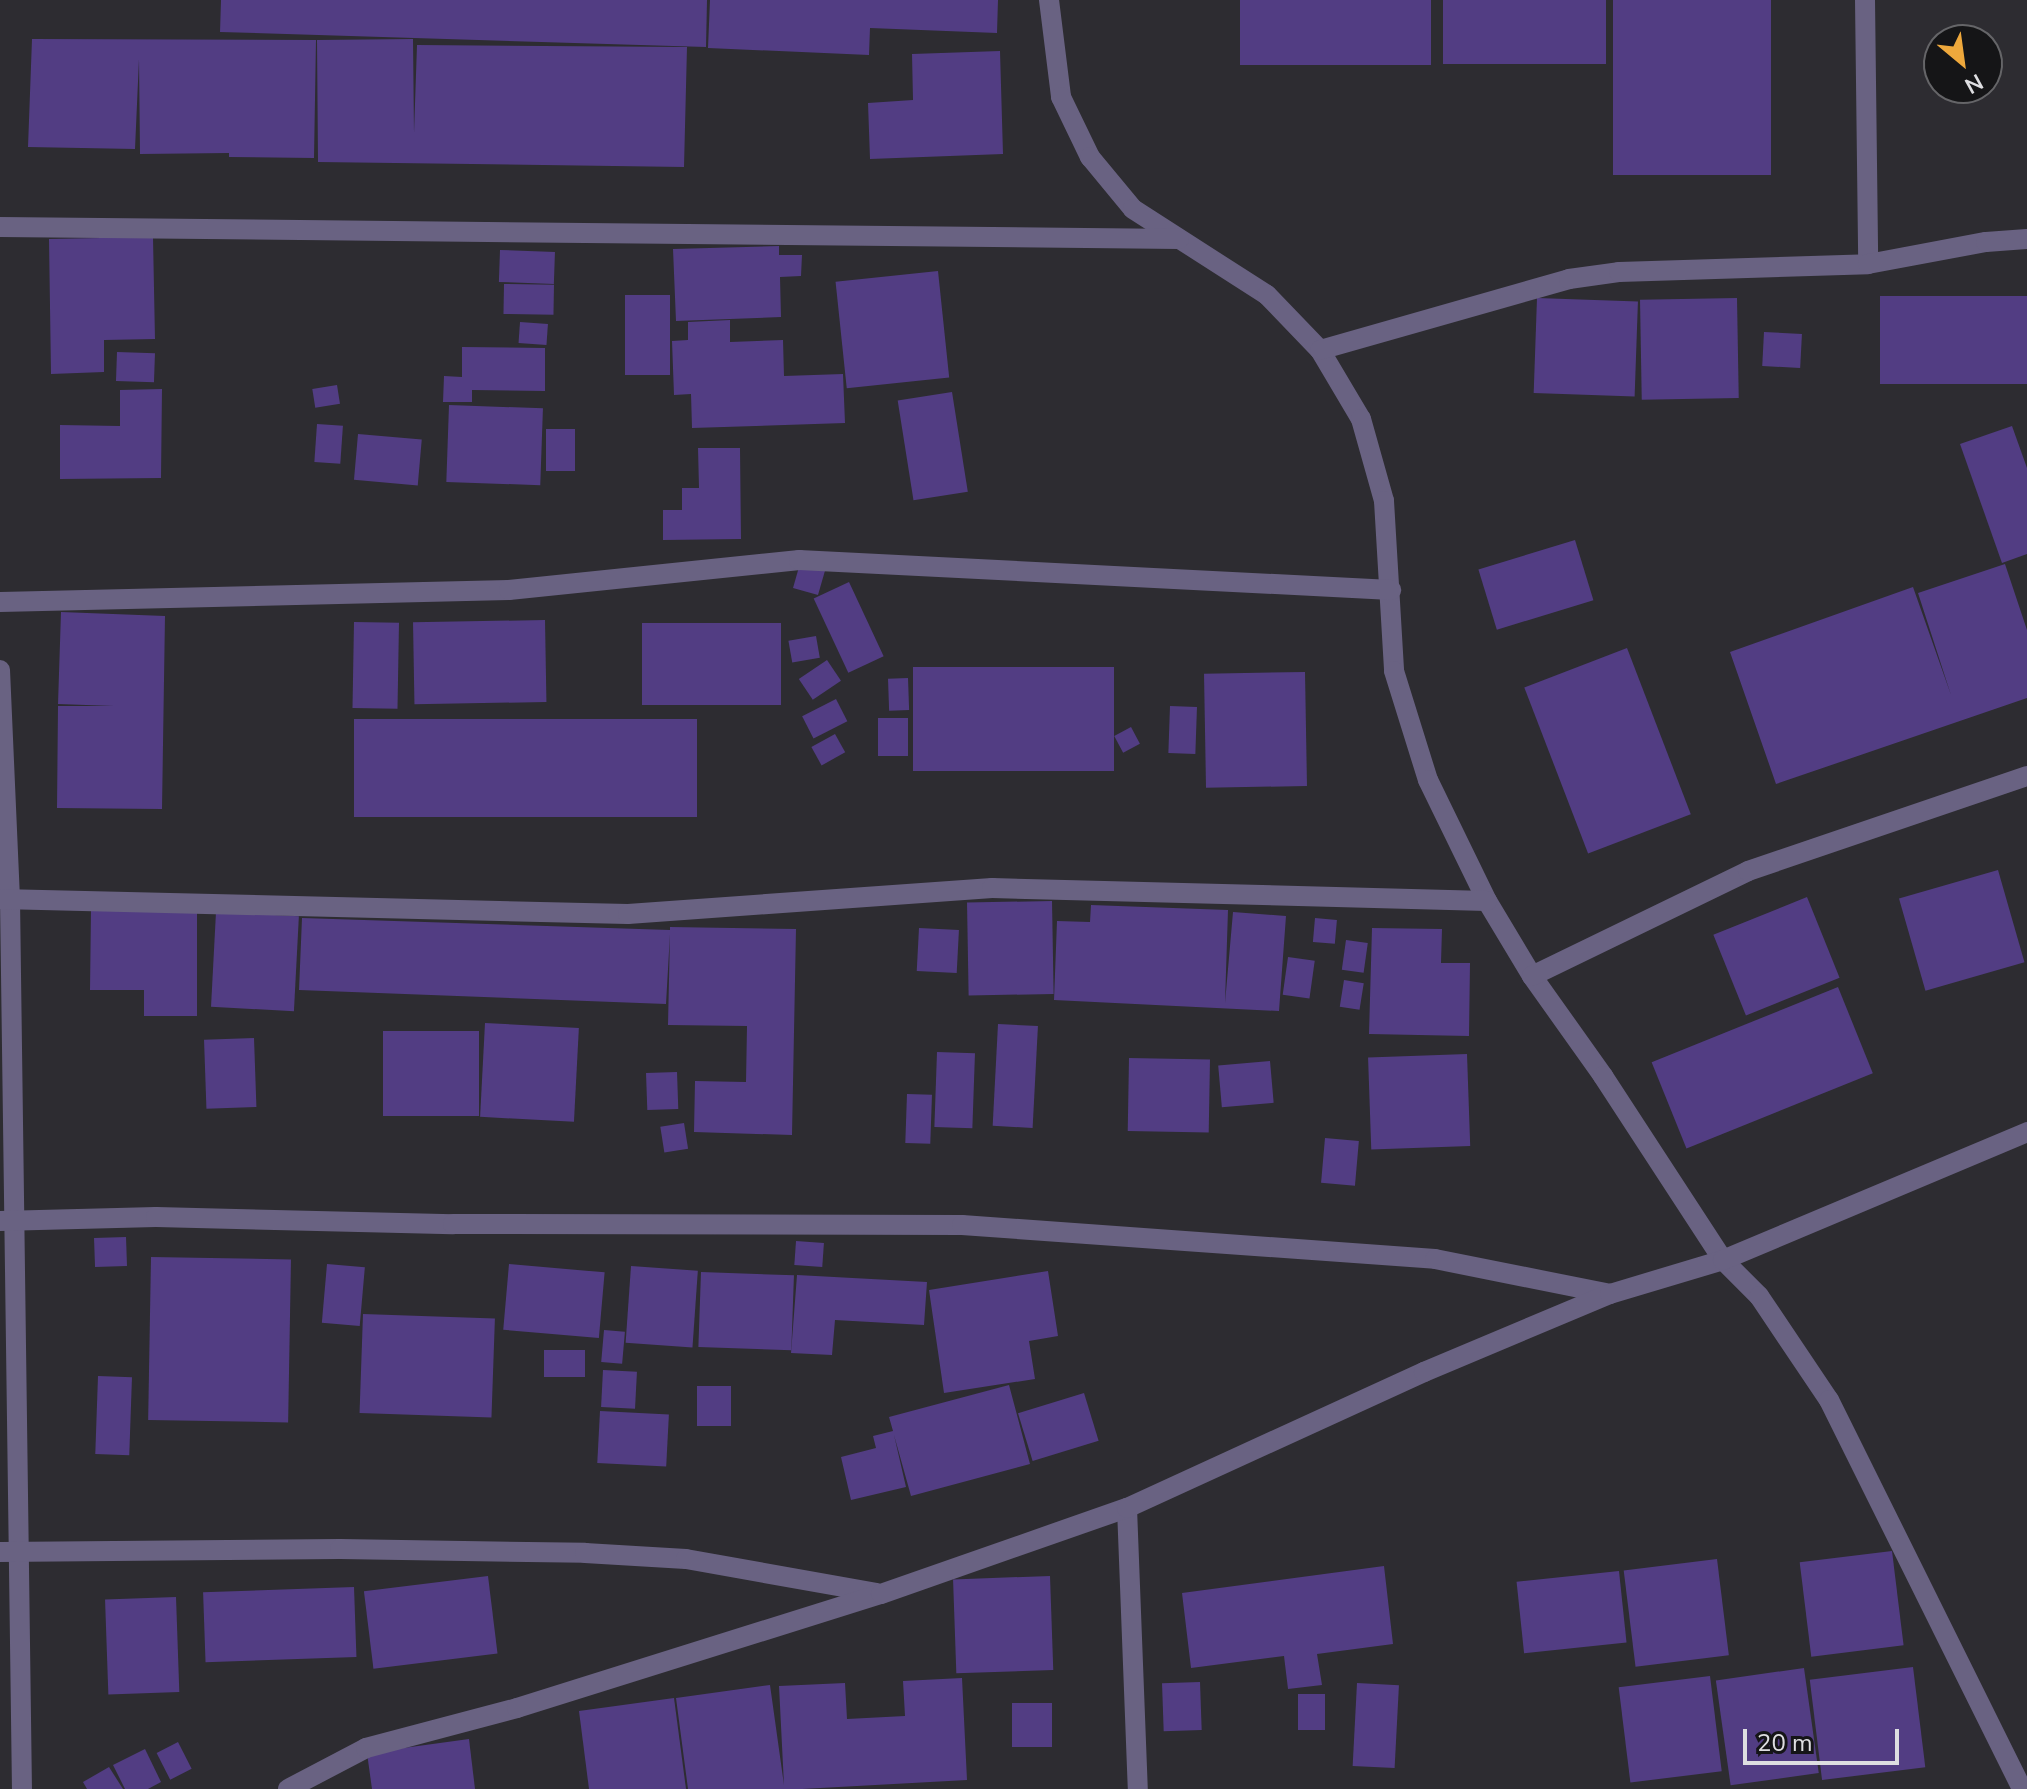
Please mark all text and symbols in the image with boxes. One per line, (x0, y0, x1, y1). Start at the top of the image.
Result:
north arrow (1923, 24, 2003, 104)
text: N (1959, 66, 1988, 100)
scale bar (1747, 1713, 1903, 1763)
text: 20 m (1757, 1727, 1813, 1759)

